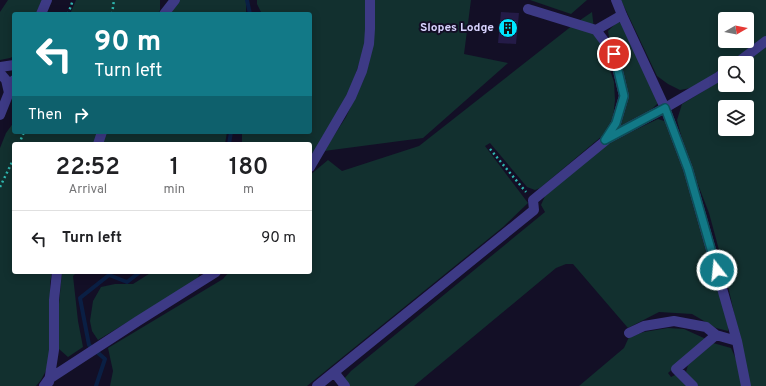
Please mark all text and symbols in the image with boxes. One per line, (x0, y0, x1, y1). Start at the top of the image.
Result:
north arrow (718, 12, 754, 48)
map controls (718, 12, 754, 136)
building icon: Slopes Lodge (497, 17, 519, 39)
place label: Slopes Lodge (420, 20, 494, 36)
text: 90 m (94, 25, 161, 61)
icon: left (28, 28, 80, 80)
pin (597, 37, 631, 71)
icon: arrive (603, 43, 625, 65)
button: search (718, 56, 754, 92)
text: Turn left (94, 60, 162, 83)
button: layers (718, 100, 754, 136)
icon: right (70, 104, 92, 126)
text: Then (28, 106, 62, 125)
text: 22:52 (56, 153, 120, 183)
text: 1 (170, 153, 179, 183)
text: 180 (229, 153, 268, 183)
text: Arrival (68, 182, 107, 198)
text: min (164, 182, 185, 198)
text: m (243, 182, 254, 198)
icon: left (28, 228, 50, 250)
text: Turn left (62, 229, 122, 248)
text: 90 m (261, 229, 296, 248)
position arrow (696, 249, 738, 291)

